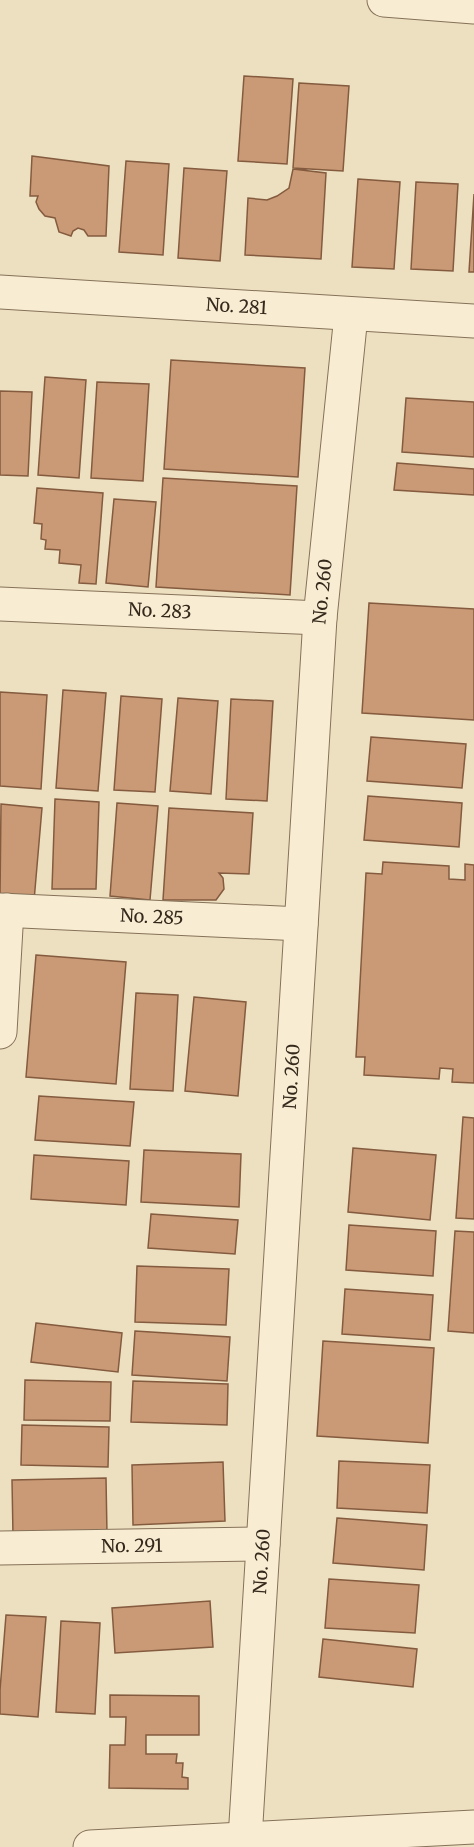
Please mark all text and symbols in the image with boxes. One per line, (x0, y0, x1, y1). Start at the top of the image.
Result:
street label: No. 281 (205, 293, 268, 319)
street label: No. 260 (307, 558, 337, 625)
street label: No. 283 (128, 598, 192, 623)
street label: No. 285 (119, 904, 184, 930)
street label: No. 260 (278, 1043, 305, 1110)
street label: No. 260 (248, 1528, 275, 1595)
street label: No. 291 (101, 1534, 163, 1557)

